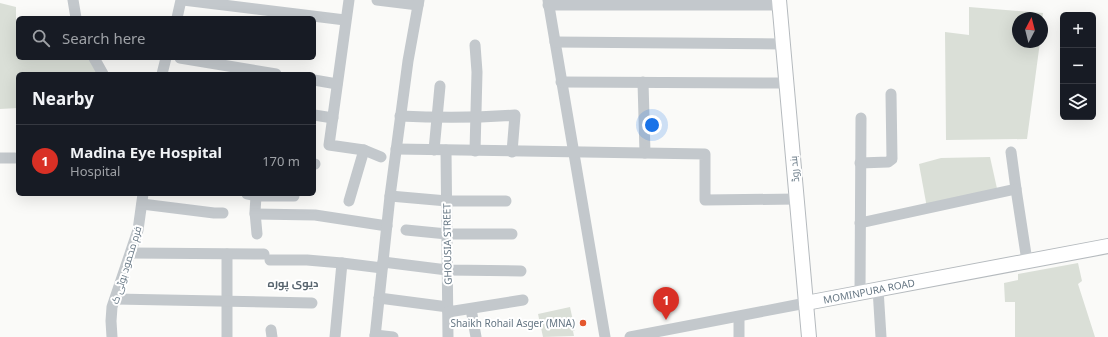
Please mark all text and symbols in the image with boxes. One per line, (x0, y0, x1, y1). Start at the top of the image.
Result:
north arrow (1012, 12, 1048, 48)
map controls (1060, 12, 1096, 120)
button: + (1060, 12, 1096, 48)
search box (16, 16, 316, 60)
icon: search (30, 27, 52, 49)
text: Search here (62, 28, 145, 48)
button: − (1060, 48, 1096, 84)
button: layers (1060, 84, 1096, 120)
text: Nearby (32, 87, 94, 110)
your location (642, 115, 662, 135)
text: Madina Eye Hospital (70, 142, 222, 162)
text: 1 (41, 152, 49, 170)
text: 170 m (262, 152, 300, 170)
street label: بند روڈ (786, 155, 802, 183)
text: Hospital (70, 162, 120, 180)
street label: GHOUSIA STREET (439, 203, 455, 285)
street label: فرم محمود بوٹی ک (108, 224, 145, 306)
district label: دیوی پورہ (268, 275, 318, 292)
street label: MOMINPURA ROAD (822, 275, 916, 307)
pin: 1 (653, 287, 679, 320)
place label: Shaikh Rohail Asger (MNA) (450, 316, 575, 330)
marker: Shaikh Rohail Asger (MNA) (578, 318, 588, 328)

